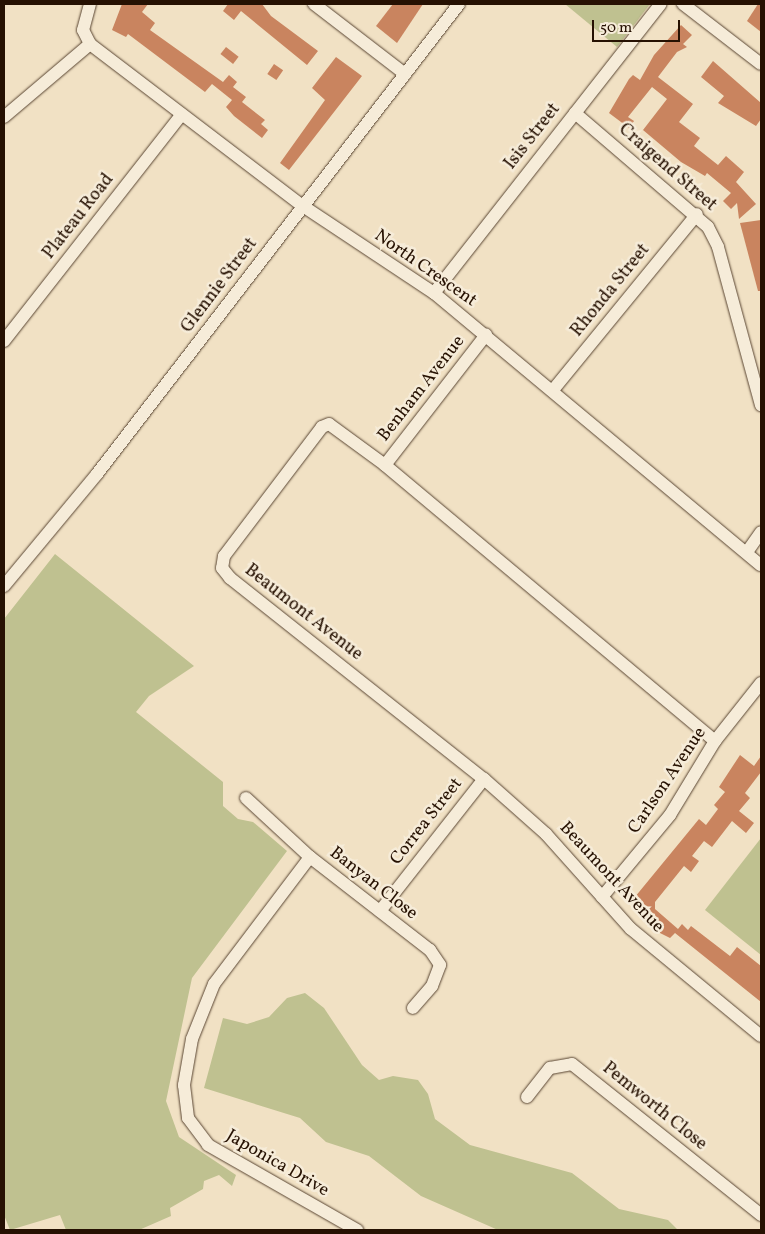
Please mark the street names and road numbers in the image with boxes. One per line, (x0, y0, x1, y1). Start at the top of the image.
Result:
street label: Isis Street (500, 100, 566, 174)
street label: Craigend Street (613, 119, 721, 217)
street label: Plateau Road (39, 170, 119, 264)
street label: North Crescent (370, 226, 480, 312)
street label: Glennie Street (177, 234, 263, 338)
street label: Rhonda Street (567, 240, 655, 342)
street label: Benham Avenue (374, 332, 470, 446)
street label: Beaumont Avenue (240, 560, 366, 666)
street label: Carlson Avenue (624, 723, 712, 839)
street label: Correa Street (386, 774, 468, 870)
street label: Beaumont Avenue (554, 818, 668, 938)
street label: Banyan Close (325, 843, 421, 925)
street label: Pemworth Close (597, 1058, 711, 1156)
street label: Japonica Drive (222, 1126, 332, 1202)

